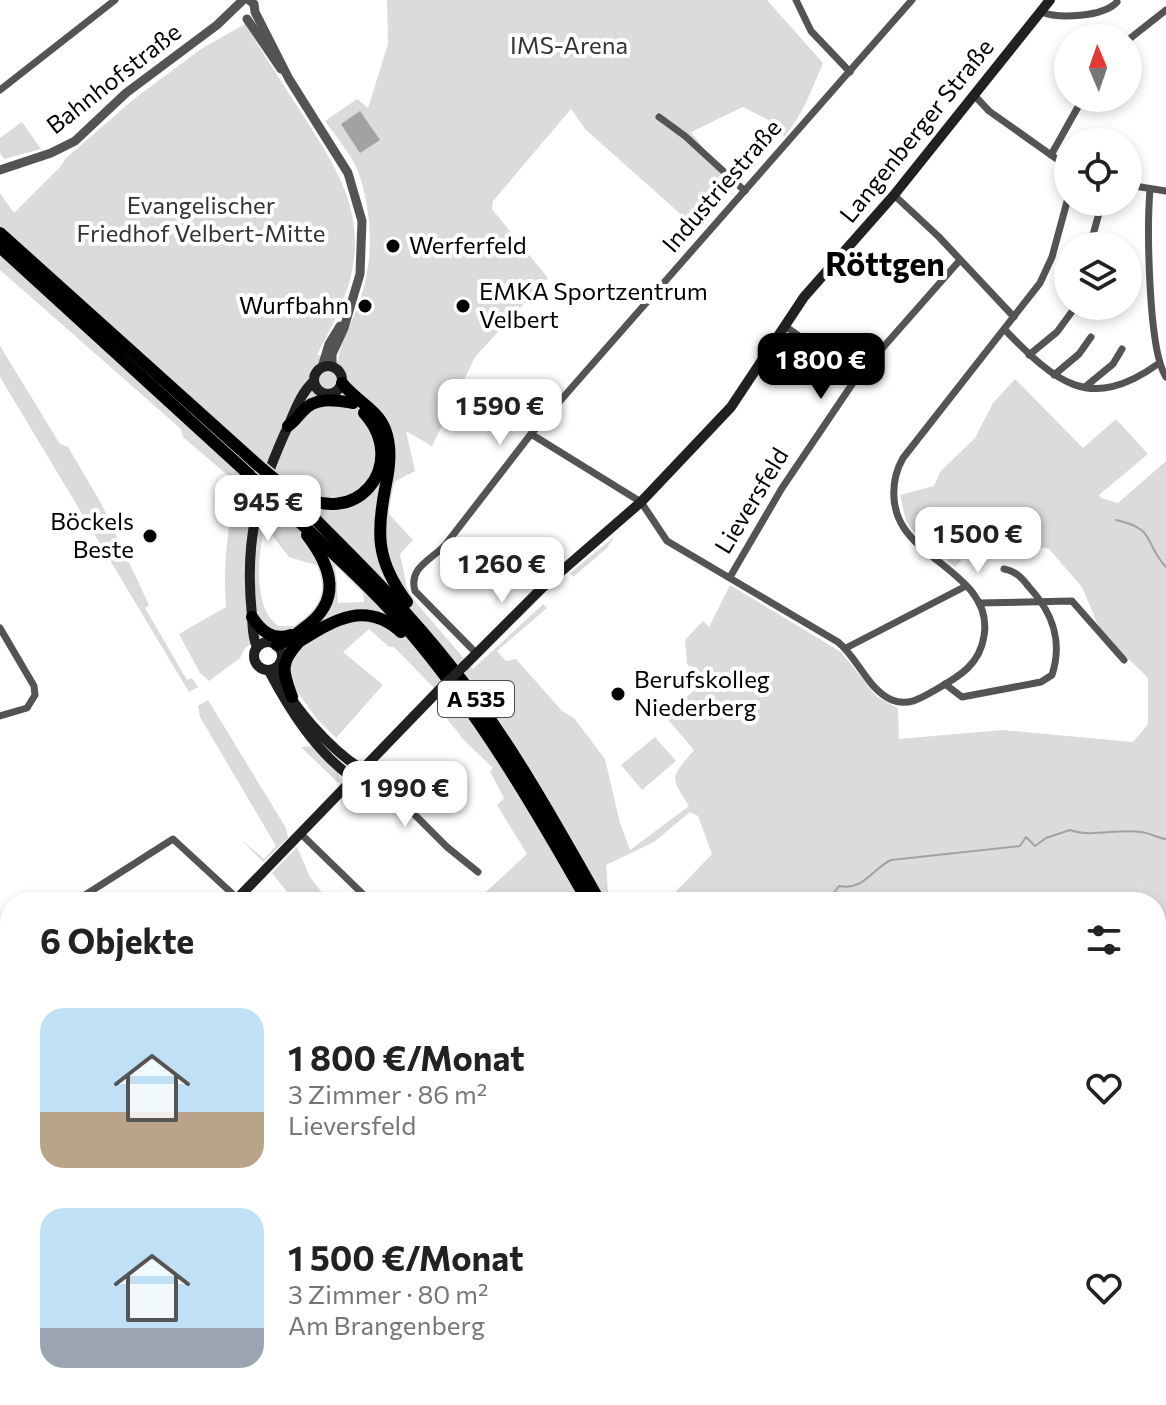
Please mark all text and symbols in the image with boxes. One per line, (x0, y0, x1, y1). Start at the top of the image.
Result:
street label: Bahnhofstraße (40, 16, 186, 139)
north arrow (1054, 24, 1142, 112)
map controls (1054, 24, 1142, 320)
park label: IMS-Arena (510, 30, 628, 59)
street label: Langenberger Straße (833, 32, 999, 228)
street label: Industriestraße (655, 113, 786, 257)
button: locate (1054, 128, 1142, 216)
park label: Evangelischer Friedhof Velbert-Mitte (77, 190, 325, 247)
place label: Werferfeld (409, 230, 527, 259)
button: layers (1054, 232, 1142, 320)
marker: Werferfeld (384, 237, 402, 255)
district label: Röttgen (825, 243, 945, 283)
place label: EMKA Sportzentrum Velbert (479, 276, 708, 333)
place label: Wurfbahn (239, 290, 349, 319)
marker: Wurfbahn (356, 297, 374, 315)
marker: EMKA Sportzentrum Velbert (454, 297, 472, 315)
pin: 1 800 € (747, 333, 895, 401)
text: 1 800 € (776, 343, 866, 374)
pin: 1 590 € (426, 379, 574, 447)
text: 1 590 € (456, 389, 544, 420)
street label: Lieversfeld (708, 442, 794, 558)
pin: 945 € (212, 475, 324, 543)
text: 945 € (233, 485, 303, 516)
place label: Böckels Beste (50, 506, 134, 563)
pin: 1 500 € (904, 507, 1052, 575)
text: 1 500 € (933, 517, 1023, 548)
marker: Böckels Beste (141, 527, 159, 545)
pin: 1 260 € (428, 537, 576, 605)
text: 1 260 € (458, 547, 546, 578)
place label: Berufskolleg Niederberg (634, 664, 770, 721)
road number: A 535 (438, 681, 514, 717)
marker: Berufskolleg Niederberg (609, 685, 627, 703)
pin: 1 990 € (331, 761, 479, 829)
text: 1 990 € (360, 771, 450, 802)
icon: filters (1082, 918, 1126, 962)
text: 6 Objekte (40, 919, 194, 961)
text: 1 800 €/Monat (288, 1036, 525, 1078)
icon: home (104, 1040, 200, 1136)
icon: heart (1082, 1066, 1126, 1110)
text: 3 Zimmer · 86 m² (288, 1078, 487, 1109)
text: Lieversfeld (288, 1109, 416, 1140)
text: 1 500 €/Monat (288, 1236, 524, 1278)
icon: home (104, 1240, 200, 1336)
icon: heart (1082, 1266, 1126, 1310)
text: 3 Zimmer · 80 m² (288, 1278, 488, 1309)
text: Am Brangenberg (288, 1309, 485, 1340)

